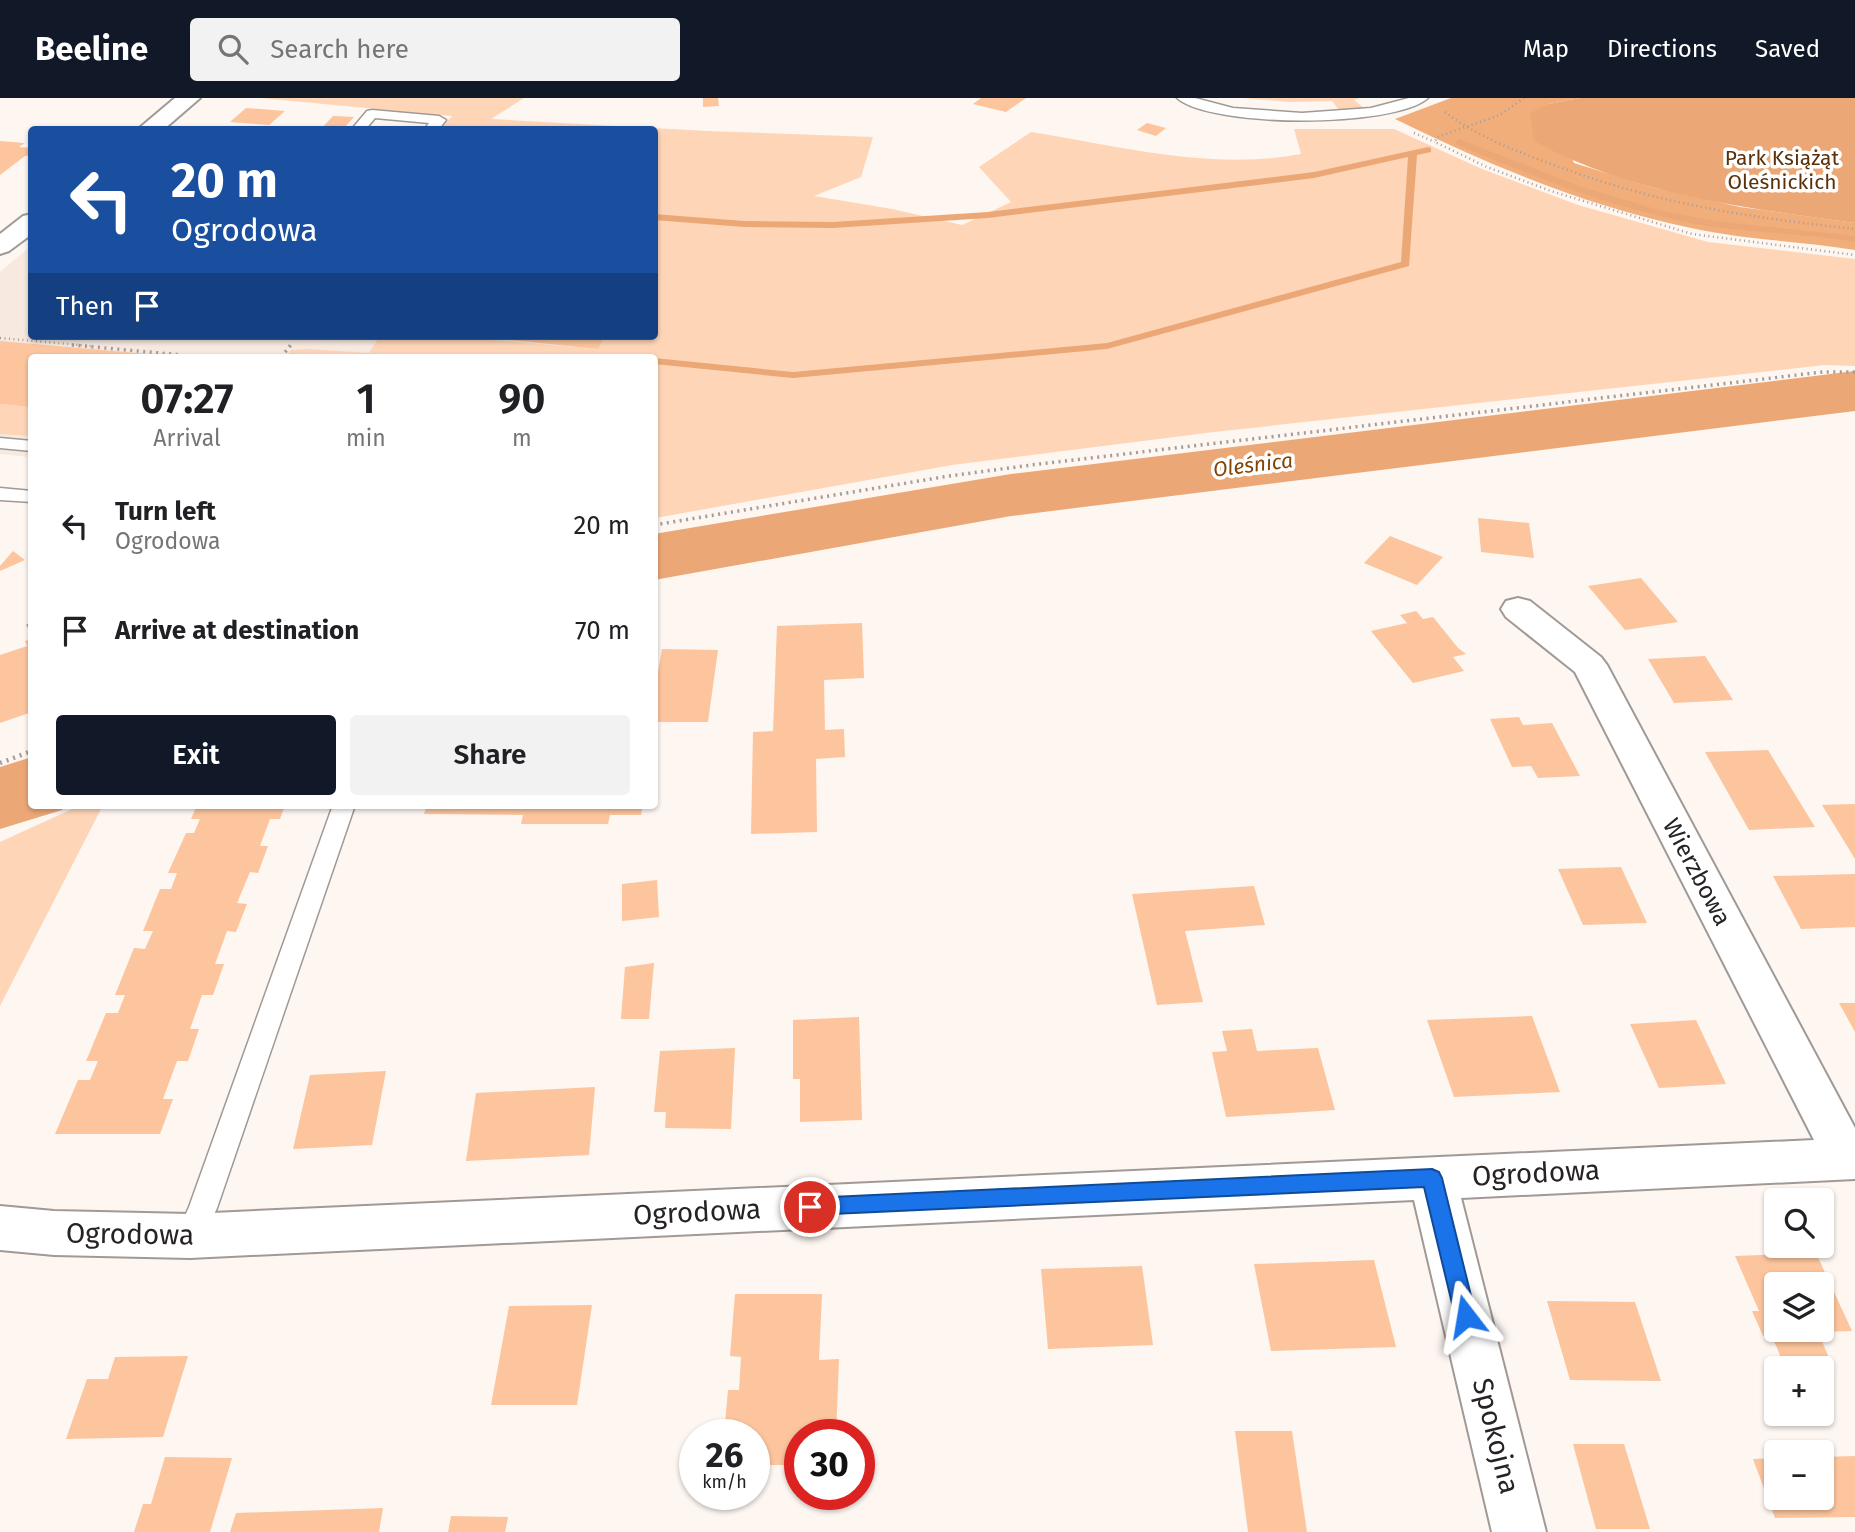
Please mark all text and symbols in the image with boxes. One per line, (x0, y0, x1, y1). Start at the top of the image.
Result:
search box (190, 18, 680, 81)
text: Beeline (35, 29, 148, 69)
icon: search (214, 30, 252, 68)
text: Search here (270, 34, 409, 65)
text: Map (1523, 35, 1569, 63)
text: Directions (1607, 35, 1717, 63)
text: Saved (1755, 35, 1820, 63)
park label: Park Książąt Oleśnickich (1725, 145, 1840, 195)
text: 20 m (171, 151, 278, 210)
icon: left (56, 154, 147, 245)
text: Ogrodowa (171, 211, 318, 249)
icon: arrive (128, 287, 166, 325)
text: Then (56, 291, 114, 322)
text: 07:27 (140, 374, 234, 424)
text: 1 (356, 374, 376, 424)
text: 90 (498, 374, 546, 424)
text: Arrival (153, 424, 221, 452)
text: min (346, 424, 386, 452)
text: m (512, 424, 532, 452)
water label: Oleśnica (1212, 447, 1294, 483)
text: Turn left (115, 496, 216, 527)
icon: left (56, 507, 94, 545)
text: 20 m (573, 510, 630, 541)
text: Ogrodowa (115, 527, 220, 555)
icon: arrive (56, 612, 94, 650)
text: Arrive at destination (115, 615, 359, 646)
text: 70 m (575, 615, 630, 646)
button: Exit (56, 715, 336, 795)
button: Share (350, 715, 630, 795)
street label: Wierzbowa (1657, 814, 1737, 930)
street label: Ogrodowa (1471, 1153, 1601, 1193)
pin (780, 1177, 840, 1237)
icon: arrive (791, 1188, 829, 1226)
map controls (1764, 1188, 1834, 1510)
button: search (1764, 1188, 1834, 1258)
street label: Ogrodowa (632, 1192, 762, 1232)
street label: Ogrodowa (66, 1216, 194, 1252)
button: layers (1764, 1272, 1834, 1342)
position arrow (1429, 1279, 1503, 1353)
button: + (1764, 1356, 1834, 1426)
street label: Spokojna (1466, 1375, 1526, 1497)
speed limit sign: 30 (784, 1419, 875, 1510)
text: 26 (706, 1434, 743, 1476)
button: − (1764, 1440, 1834, 1510)
text: km/h (702, 1471, 747, 1493)

